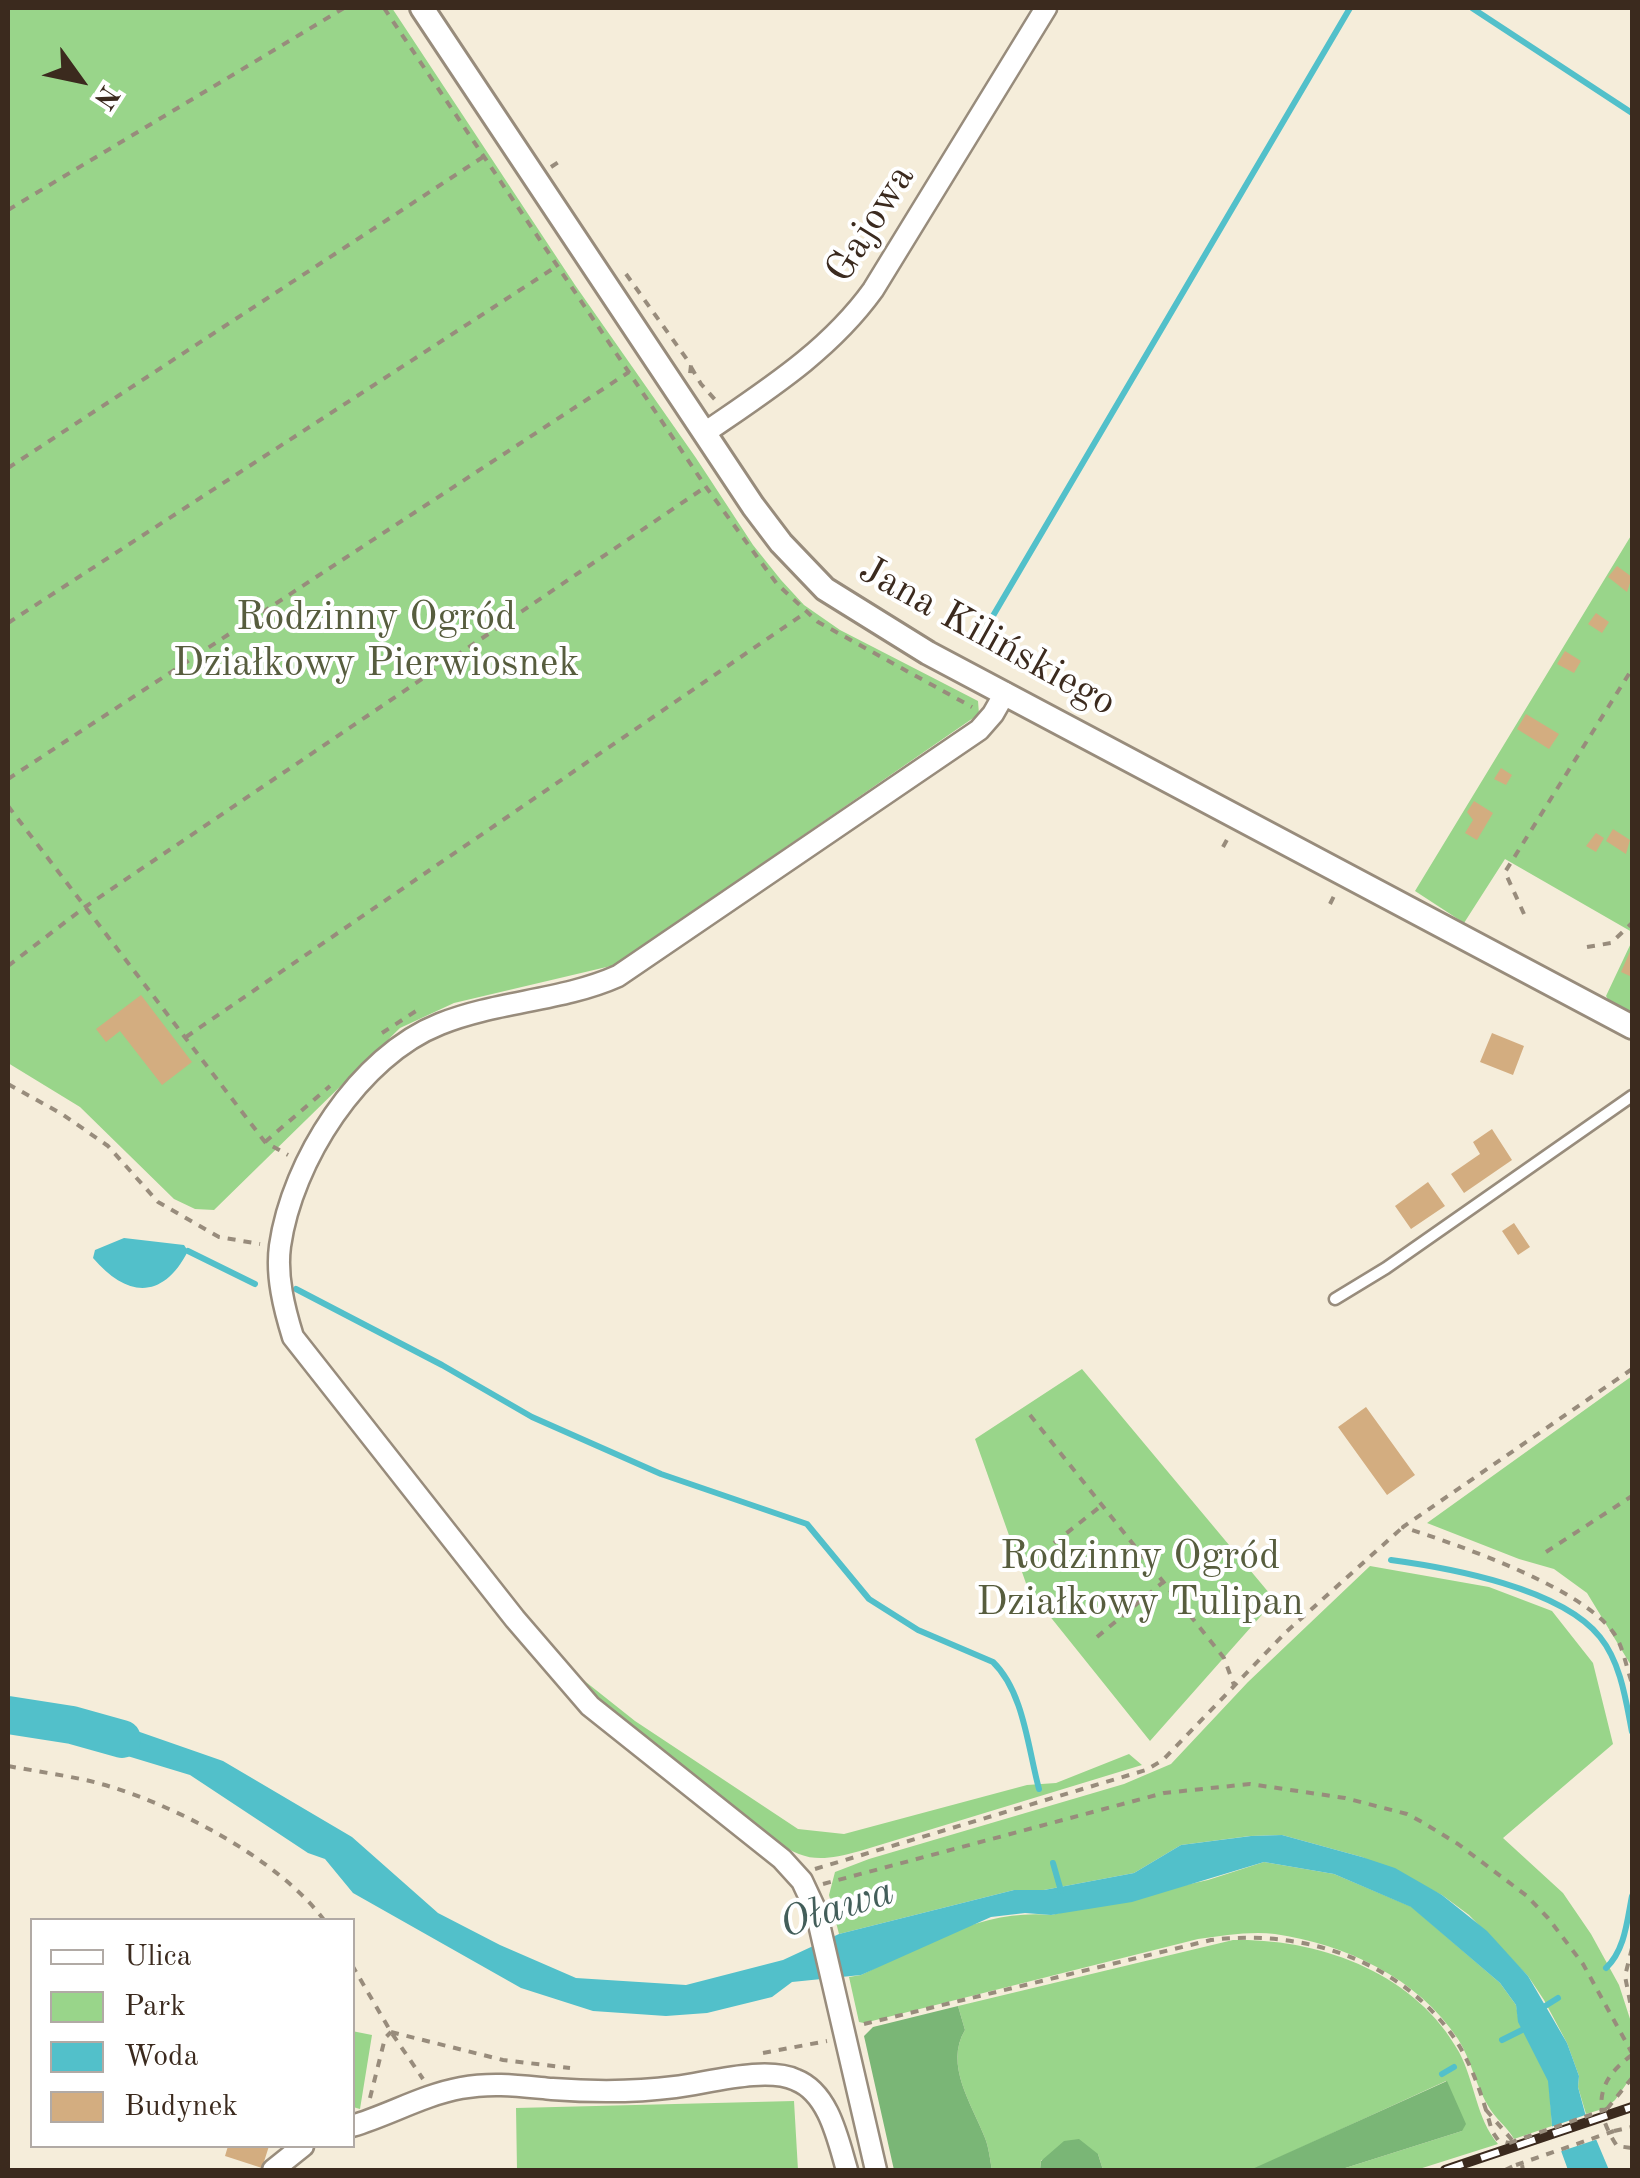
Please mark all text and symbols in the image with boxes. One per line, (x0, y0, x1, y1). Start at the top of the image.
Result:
north arrow (30, 30, 130, 130)
text: N (88, 80, 123, 113)
street label: Gajowa (816, 156, 926, 292)
street label: Jana Kilińskiego (850, 546, 1124, 728)
park label: Rodzinny Ogród Działkowy Pierwiosnek (173, 595, 579, 689)
park label: Rodzinny Ogród Działkowy Tulipan (976, 1534, 1304, 1628)
water label: Oława (774, 1867, 900, 1951)
legend (30, 1918, 355, 2148)
text: Ulica (124, 1942, 192, 1972)
text: Park (124, 1992, 186, 2022)
text: Woda (124, 2042, 199, 2072)
text: Budynek (124, 2092, 238, 2122)

